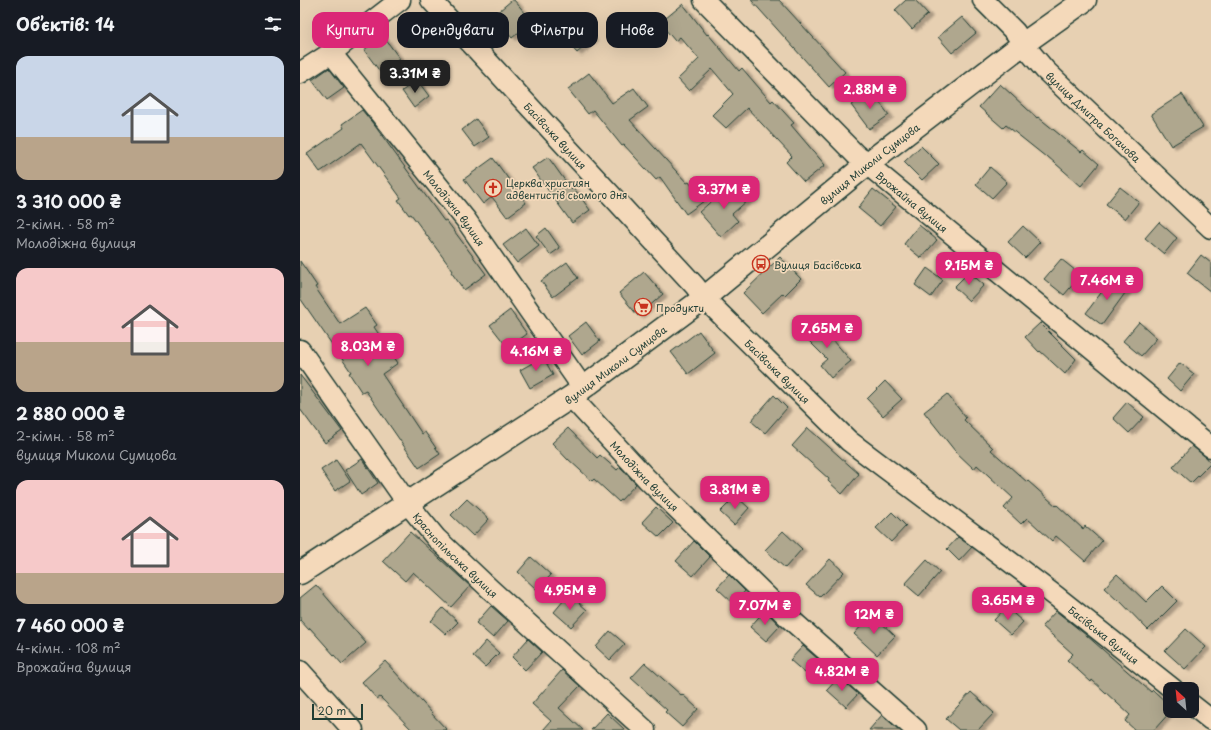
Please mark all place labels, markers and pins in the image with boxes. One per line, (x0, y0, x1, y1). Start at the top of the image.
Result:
pin: 3.31M ₴ (378, 60, 452, 94)
pin: 2.88M ₴ (833, 76, 907, 110)
place label: Церква християн адвентистів сьомого дня (506, 175, 628, 202)
pin: 3.37M ₴ (687, 176, 761, 210)
church icon: Церква християн адвентистів сьомого дня (483, 178, 503, 198)
pin: 9.15M ₴ (932, 252, 1006, 286)
bus stop icon: Вулиця Басівська (751, 254, 771, 274)
place label: Вулиця Басівська (774, 257, 862, 272)
pin: 7.46M ₴ (1070, 267, 1144, 301)
supermarket icon: Продукти (633, 297, 653, 317)
place label: Продукти (656, 300, 704, 316)
pin: 7.65M ₴ (790, 315, 864, 349)
pin: 8.03M ₴ (331, 333, 405, 367)
pin: 4.16M ₴ (499, 338, 573, 372)
pin: 3.81M ₴ (698, 476, 772, 510)
pin: 4.95M ₴ (533, 577, 607, 611)
pin: 3.65M ₴ (971, 587, 1045, 621)
pin: 7.07M ₴ (728, 592, 802, 626)
pin: 12M ₴ (846, 601, 902, 635)
pin: 4.82M ₴ (805, 658, 879, 692)

